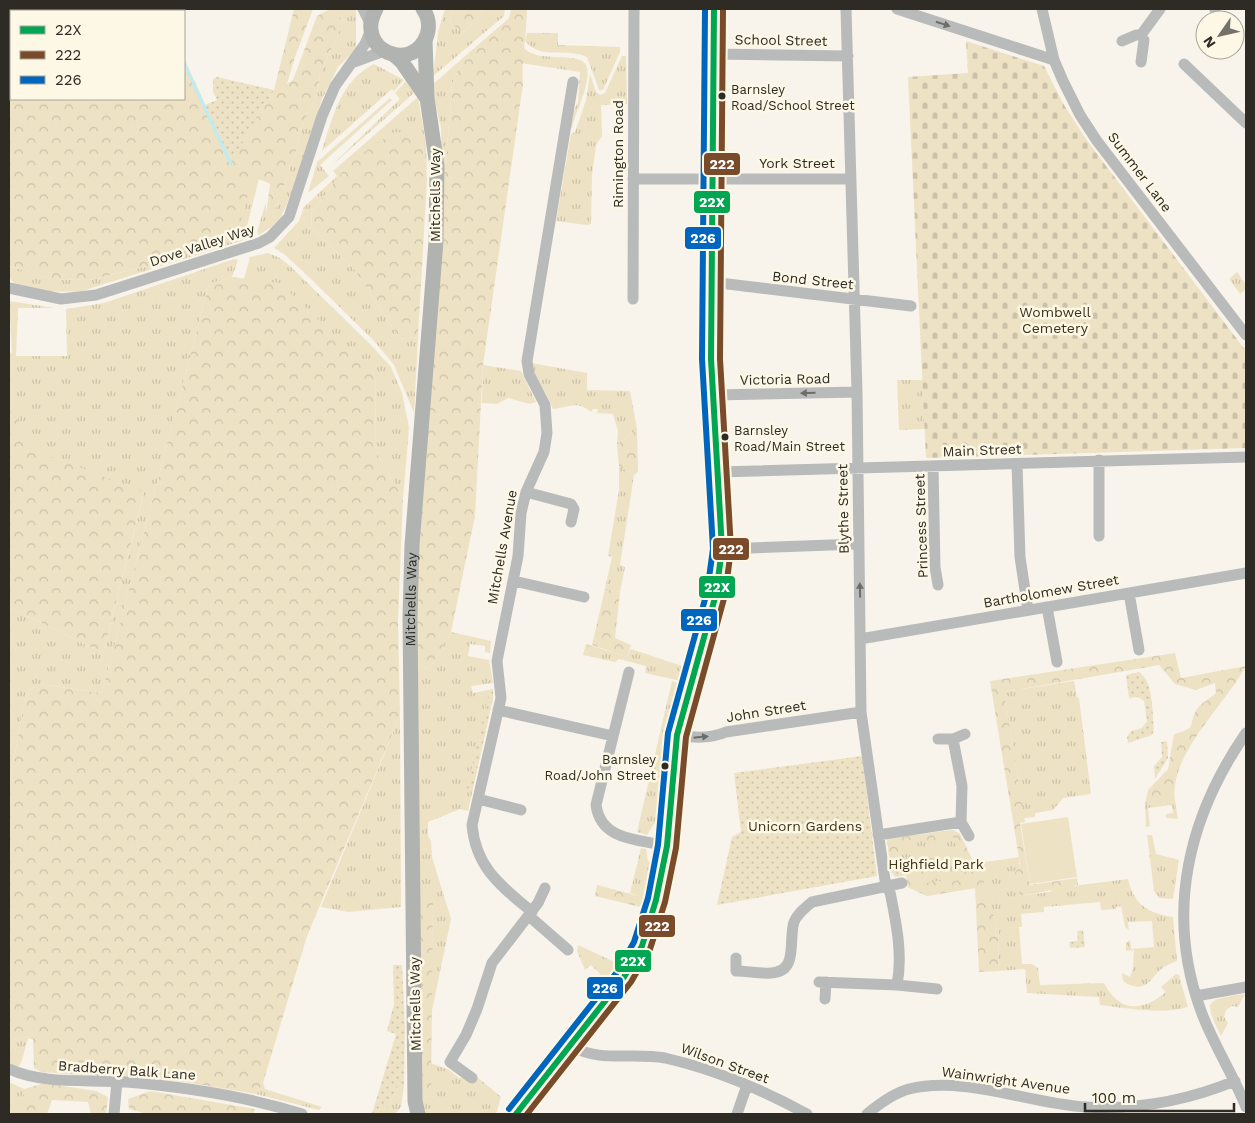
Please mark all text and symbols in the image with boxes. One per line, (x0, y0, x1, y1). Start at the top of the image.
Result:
legend (10, 10, 185, 100)
north arrow (1195, 10, 1245, 60)
one-way arrow (936, 20, 951, 28)
text: 22X (55, 21, 82, 39)
street label: School Street (734, 31, 828, 49)
text: N (1200, 33, 1219, 51)
text: 222 (55, 46, 81, 64)
text: 226 (55, 71, 82, 89)
place label: Barnsley Road/School Street (731, 82, 855, 113)
marker: Barnsley Road/School Street (717, 91, 727, 101)
street label: Rimington Road (610, 100, 626, 208)
street label: Summer Lane (1105, 129, 1175, 215)
street label: Mitchells Way (427, 147, 443, 242)
line badge: 222 (703, 152, 741, 176)
street label: York Street (759, 155, 835, 171)
text: 222 (709, 156, 735, 172)
line badge: 22X (693, 190, 731, 214)
text: 22X (699, 194, 726, 210)
street label: Dove Valley Way (147, 220, 257, 270)
line badge: 226 (684, 226, 722, 250)
text: 226 (690, 230, 716, 246)
street label: Bond Street (771, 268, 855, 292)
park label: Wombwell Cemetery (1019, 304, 1091, 336)
street label: Victoria Road (739, 370, 831, 388)
one-way arrow (800, 389, 816, 397)
place label: Barnsley Road/Main Street (734, 423, 845, 454)
marker: Barnsley Road/Main Street (720, 432, 730, 442)
street label: Main Street (942, 441, 1022, 459)
street label: Blythe Street (834, 464, 852, 554)
street label: Princess Street (911, 474, 931, 578)
street label: Mitchells Avenue (484, 489, 520, 605)
line badge: 222 (712, 537, 750, 561)
text: 222 (718, 541, 744, 557)
street label: Mitchells Way (402, 551, 420, 647)
street label: Bartholomew Street (982, 571, 1120, 611)
line badge: 22X (698, 575, 736, 599)
text: 22X (704, 579, 731, 595)
one-way arrow (856, 582, 864, 598)
line badge: 226 (680, 608, 718, 632)
text: 226 (686, 612, 712, 628)
street label: John Street (725, 697, 807, 725)
one-way arrow (694, 733, 710, 741)
place label: Barnsley Road/John Street (545, 752, 657, 783)
marker: Barnsley Road/John Street (660, 761, 670, 771)
park label: Unicorn Gardens (748, 818, 862, 834)
park label: Highfield Park (888, 856, 984, 872)
line badge: 222 (638, 914, 676, 938)
text: 222 (644, 918, 670, 934)
line badge: 22X (614, 949, 652, 973)
text: 22X (620, 953, 647, 969)
street label: Mitchells Way (406, 956, 424, 1051)
line badge: 226 (586, 976, 624, 1000)
text: 226 (592, 980, 618, 996)
street label: Wilson Street (679, 1040, 771, 1086)
street label: Bradberry Balk Lane (58, 1057, 196, 1083)
street label: Wainwright Avenue (941, 1063, 1071, 1097)
scale bar (1085, 1080, 1234, 1112)
text: 100 m (1092, 1089, 1136, 1107)

